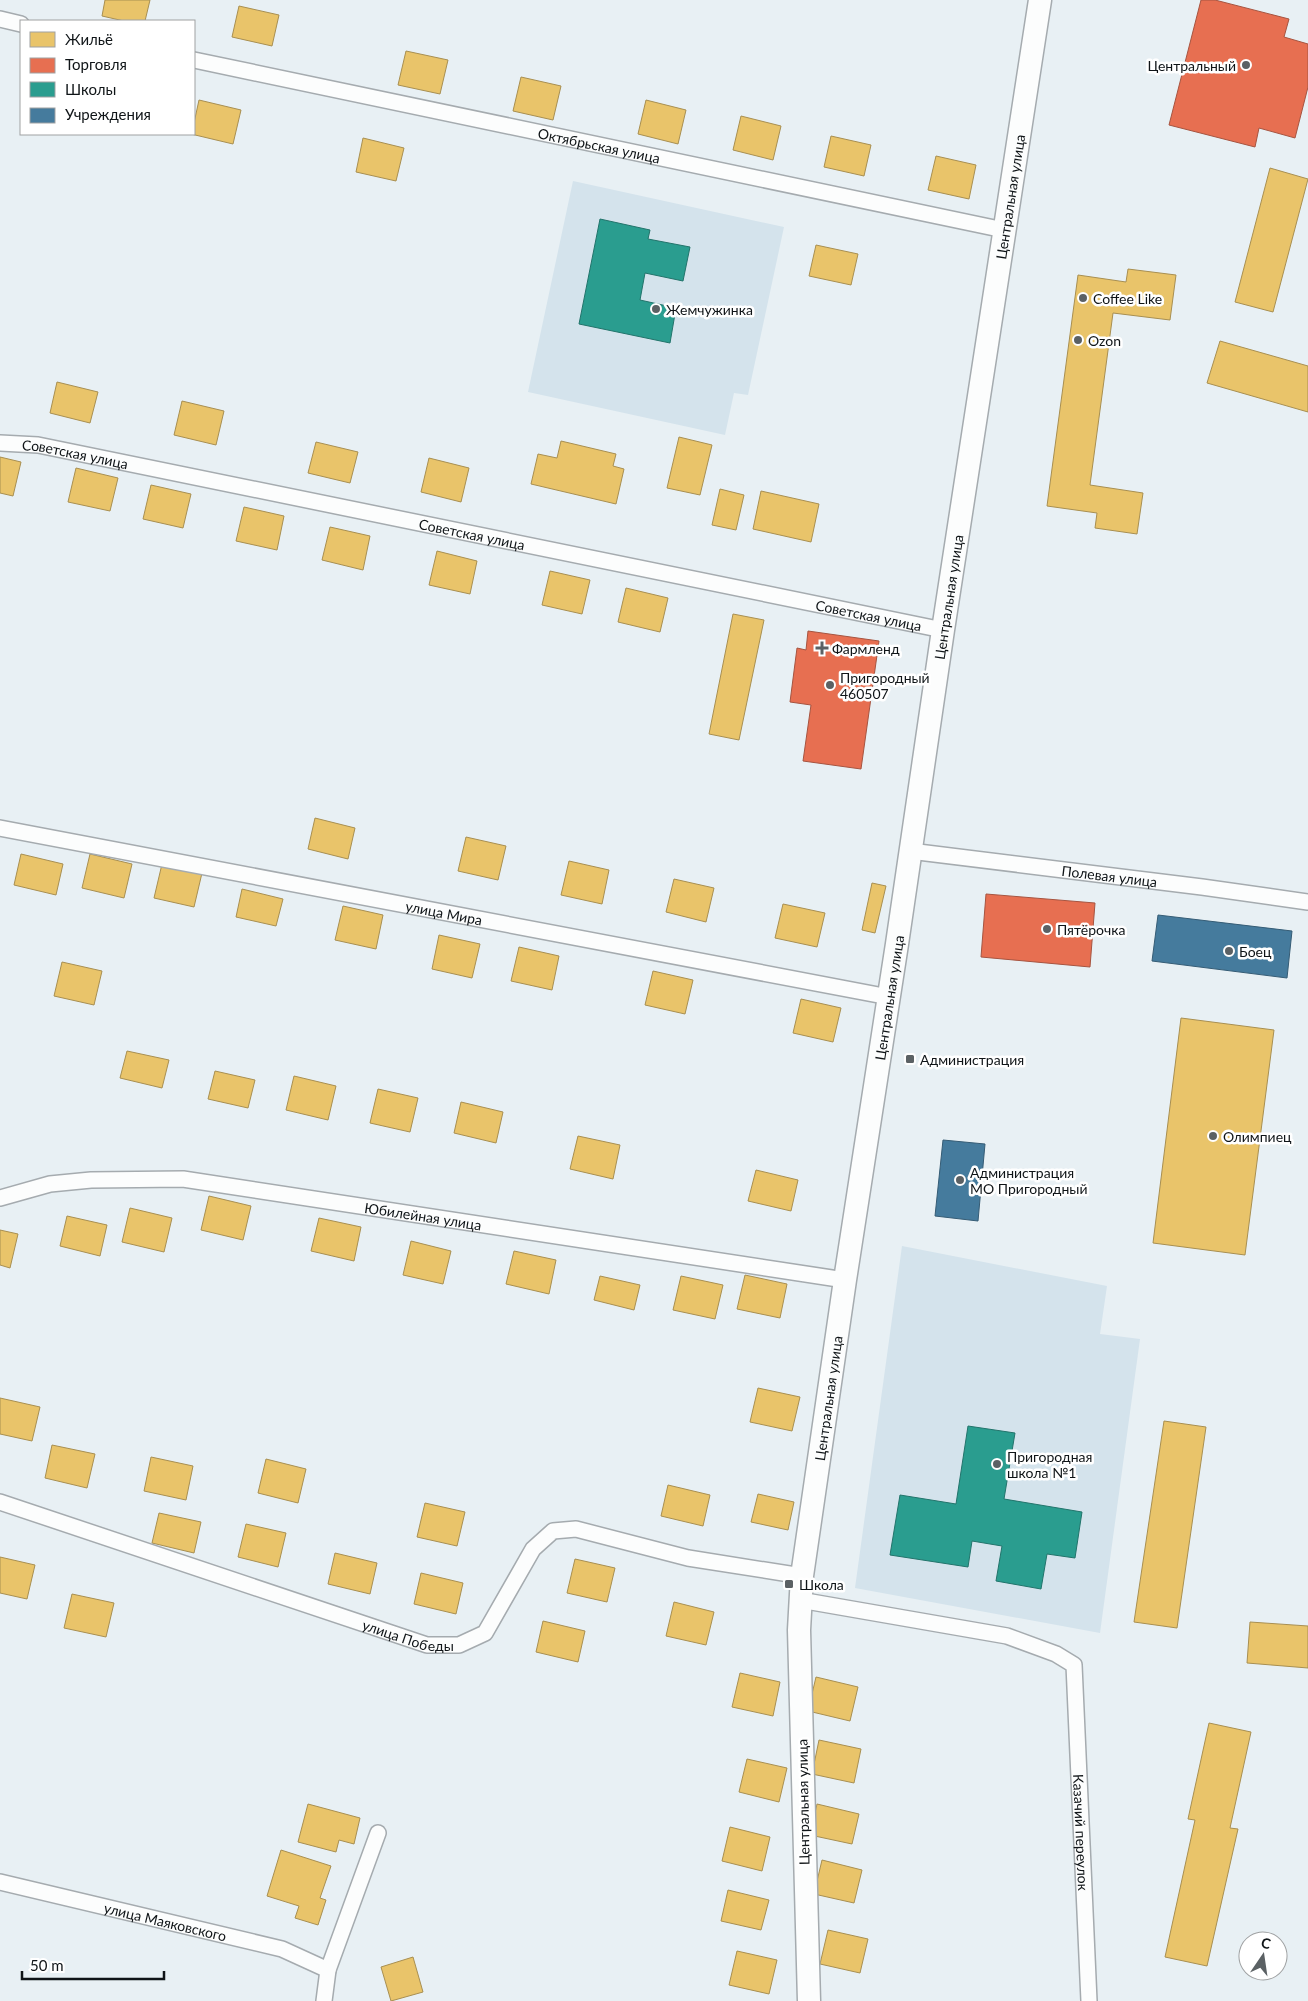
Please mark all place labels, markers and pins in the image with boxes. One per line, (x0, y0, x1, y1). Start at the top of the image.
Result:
place label: Центральный (1147, 57, 1236, 74)
marker: Центральный (1240, 59, 1252, 71)
place label: Coffee Like (1093, 290, 1162, 307)
marker: Coffee Like (1077, 292, 1089, 304)
place label: Жемчужинка (666, 301, 753, 318)
marker: Жемчужинка (650, 303, 662, 315)
place label: Ozon (1088, 332, 1121, 349)
marker: Ozon (1072, 334, 1084, 346)
place label: Фармленд (832, 640, 900, 657)
marker: Фармленд (816, 642, 828, 654)
place label: Пригородный 460507 (840, 669, 930, 702)
marker: Пригородный 460507 (824, 679, 836, 691)
place label: Пятёрочка (1057, 921, 1125, 938)
marker: Пятёрочка (1041, 923, 1053, 935)
place label: Боец (1239, 943, 1272, 960)
marker: Боец (1223, 945, 1235, 957)
place label: Администрация (920, 1051, 1024, 1068)
marker: Администрация (904, 1053, 916, 1065)
place label: Олимпиец (1223, 1128, 1292, 1145)
marker: Олимпиец (1207, 1130, 1219, 1142)
place label: Администрация МО Пригородный (970, 1164, 1087, 1197)
marker: Администрация МО Пригородный (954, 1174, 966, 1186)
place label: Пригородная школа №1 (1007, 1448, 1092, 1481)
marker: Пригородная школа №1 (991, 1458, 1003, 1470)
place label: Школа (799, 1576, 844, 1593)
marker: Школа (783, 1578, 795, 1590)

